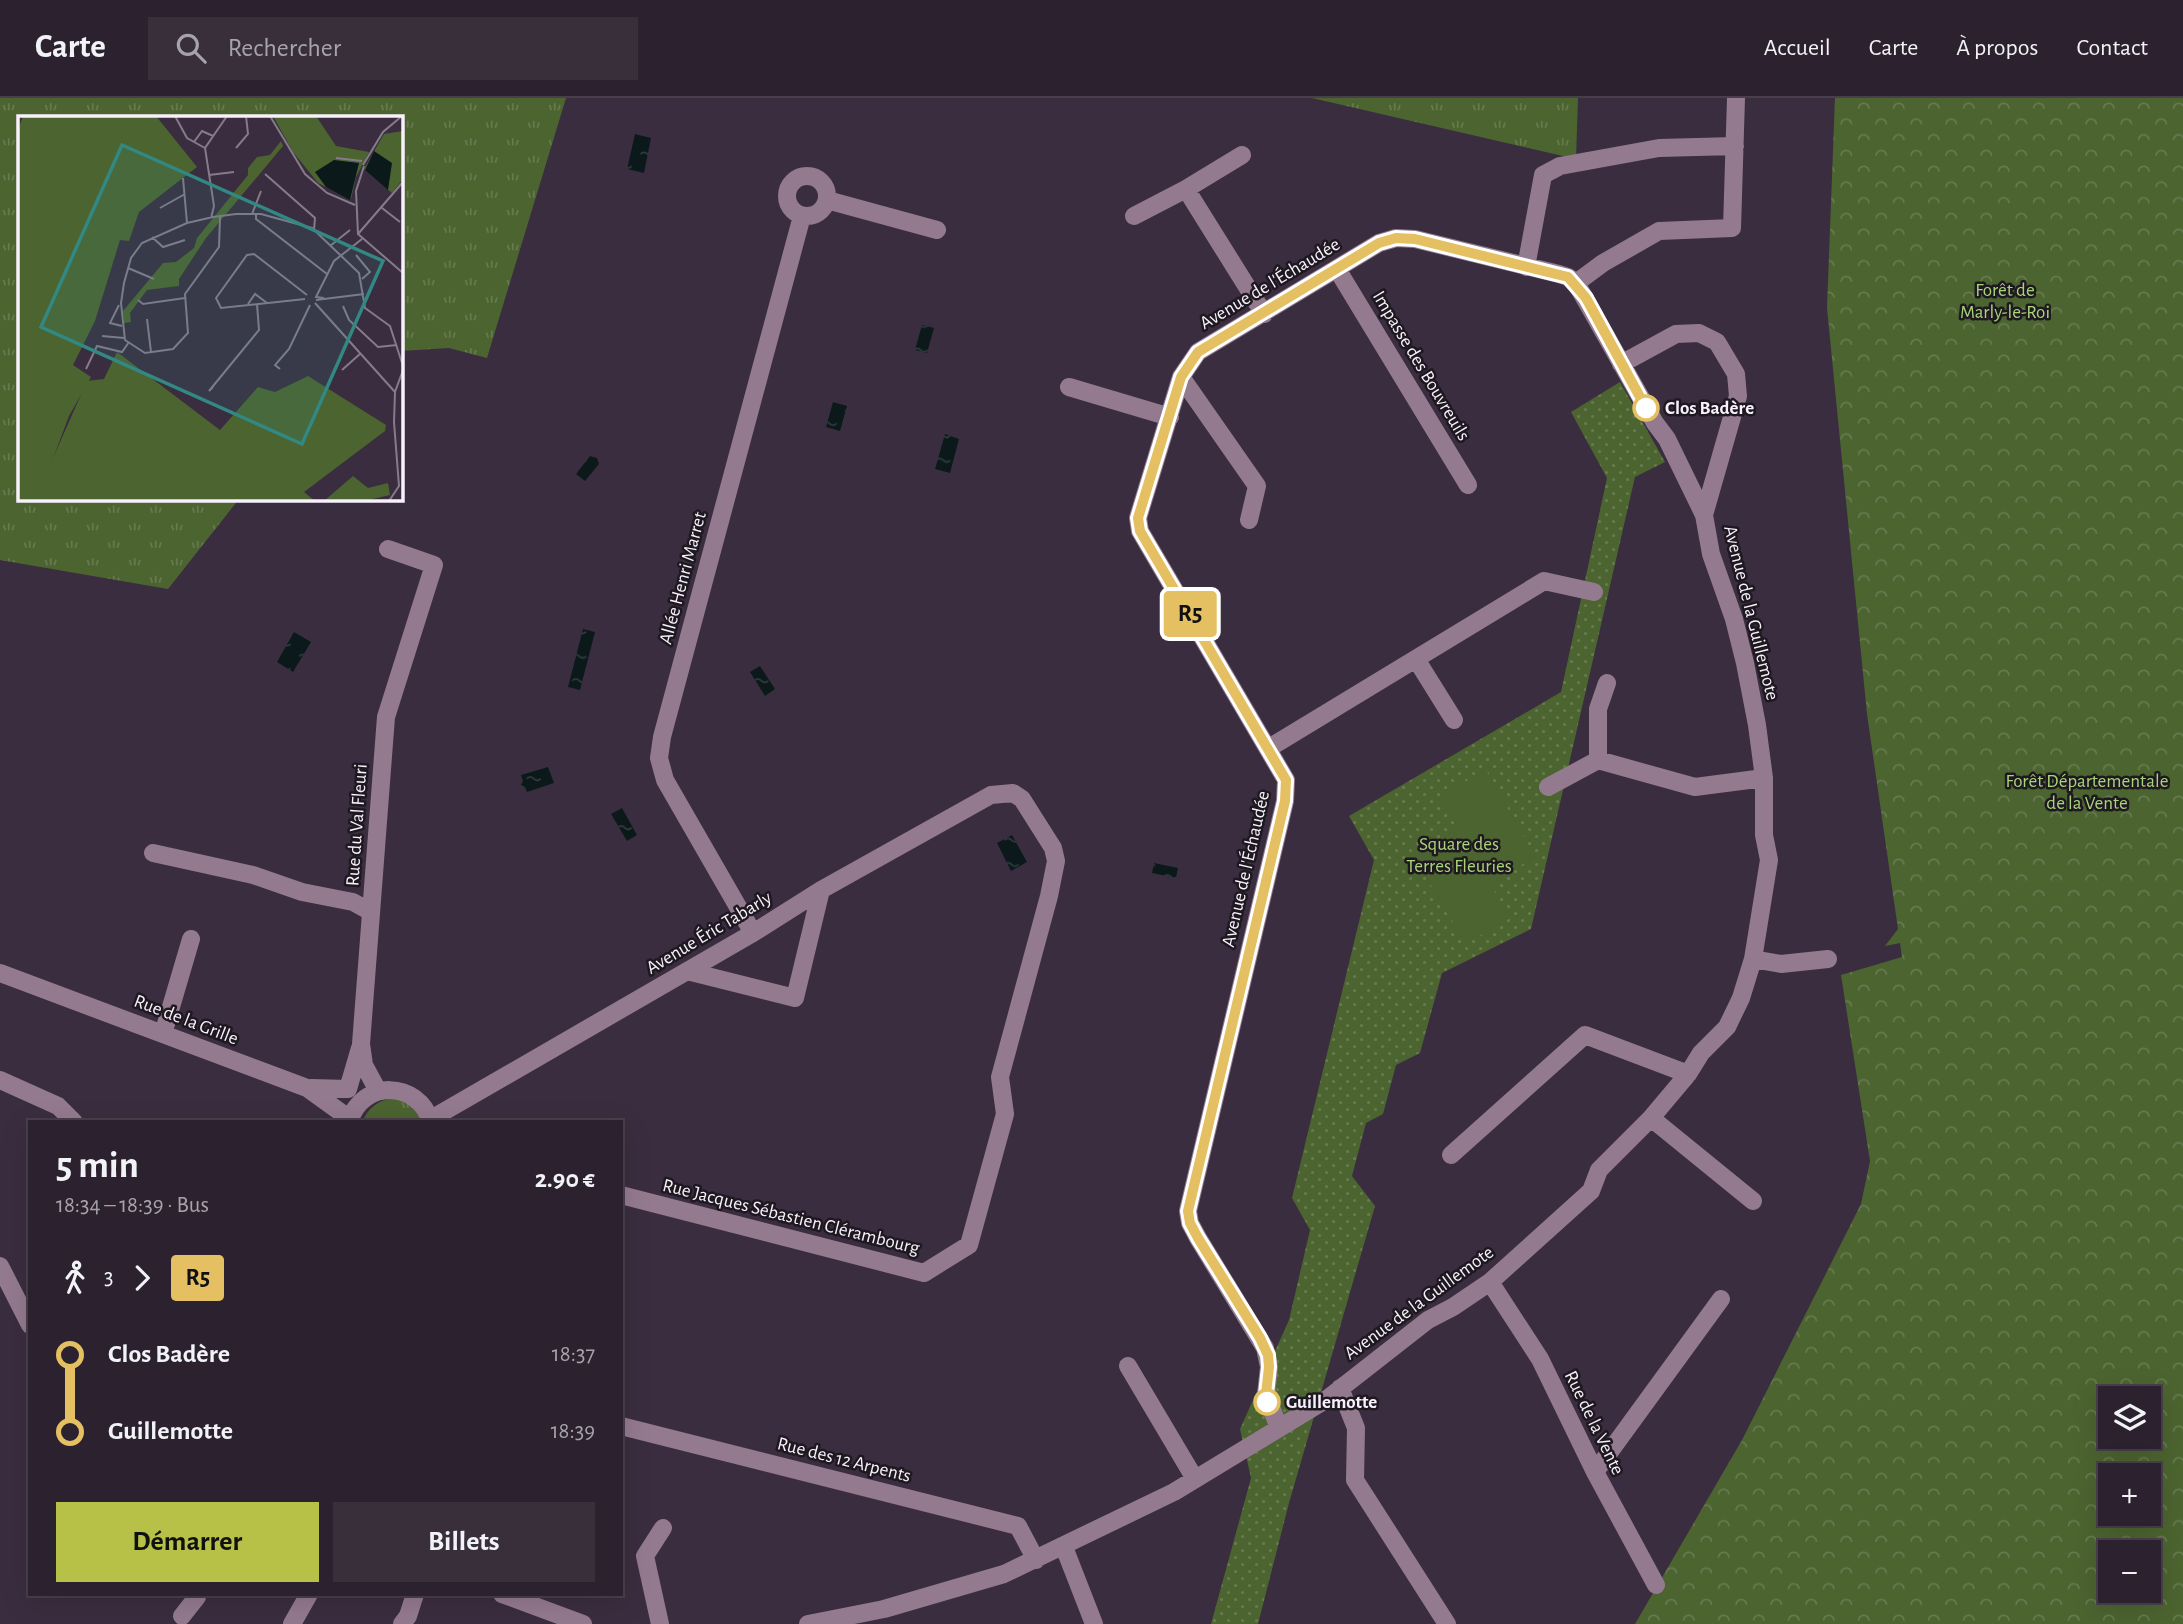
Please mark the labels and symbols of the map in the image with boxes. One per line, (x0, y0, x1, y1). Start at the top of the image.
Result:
inset map (18, 116, 402, 500)
street label: Avenue de l'Échaudée (1196, 233, 1343, 333)
park label: Forêt de Marly-le-Roi (1960, 281, 2050, 322)
street label: Impasse des Bouvreuils (1369, 288, 1473, 444)
marker: Clos Badère (1633, 395, 1659, 421)
place label: Clos Badère (1665, 399, 1754, 418)
street label: Allée Henri Marret (656, 510, 710, 646)
street label: Avenue de la Guillemote (1720, 524, 1782, 702)
line badge: R5 (1158, 591, 1222, 637)
street label: Rue du Val Fleuri (343, 763, 371, 887)
park label: Forêt Départementale de la Vente (2006, 772, 2168, 813)
street label: Avenue de l'Échaudée (1217, 789, 1273, 949)
park label: Square des Terres Fleuries (1406, 835, 1512, 876)
street label: Avenue Éric Tabarly (642, 886, 775, 978)
street label: Rue de la Grille (131, 991, 241, 1049)
street label: Rue Jacques Sébastien Clérambourg (661, 1176, 922, 1258)
street label: Avenue de la Guillemote (1341, 1243, 1497, 1363)
street label: Rue de la Vente (1561, 1368, 1627, 1478)
marker: Guillemotte (1254, 1389, 1280, 1415)
place label: Guillemotte (1286, 1393, 1377, 1412)
street label: Rue des 12 Arpents (775, 1434, 913, 1486)

